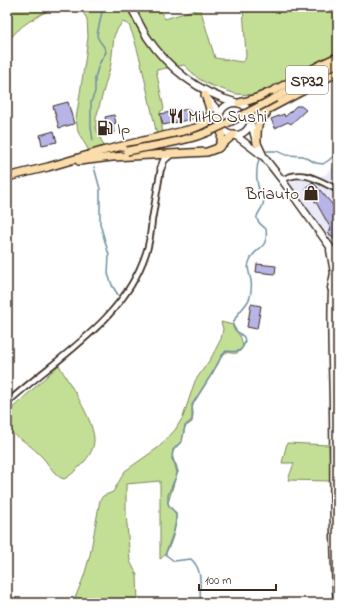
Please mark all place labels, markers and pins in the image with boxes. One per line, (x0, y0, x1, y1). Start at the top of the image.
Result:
place label: MiHO Sushi (188, 105, 267, 130)
restaurant icon: MiHO Sushi (167, 107, 185, 125)
place label: Ip (117, 117, 130, 142)
fuel station icon: Ip (96, 119, 114, 137)
place label: Briauto (245, 182, 299, 207)
shop icon: Briauto (302, 184, 320, 202)

